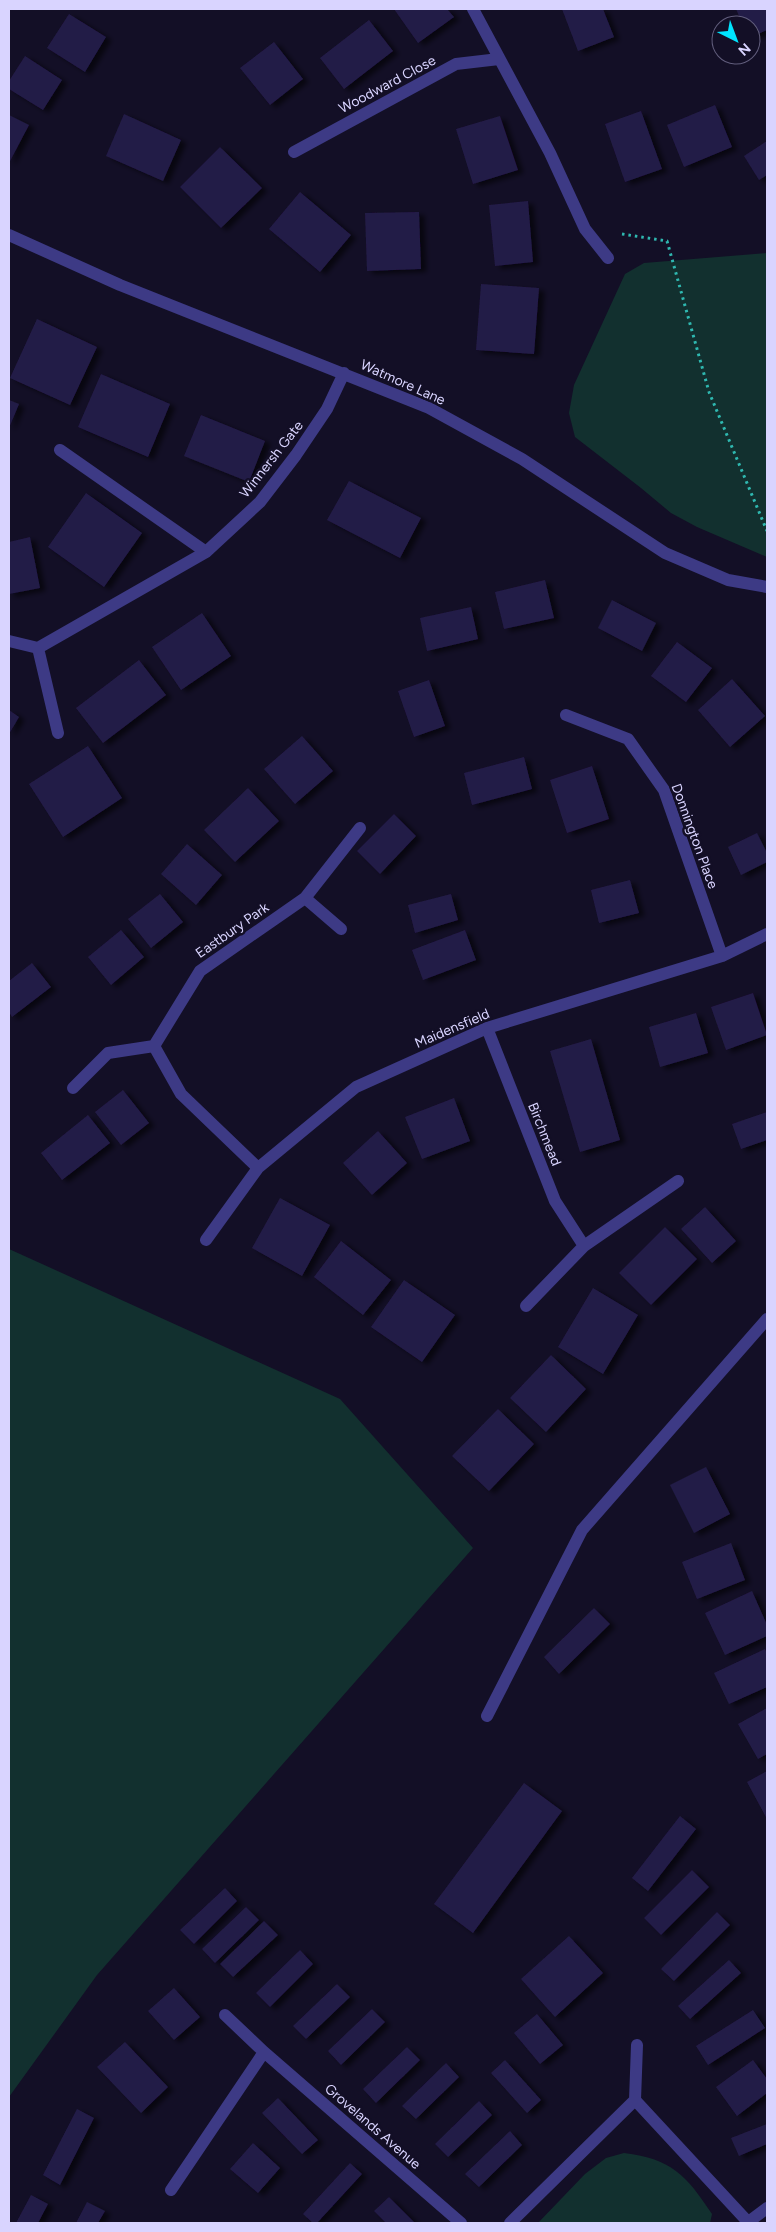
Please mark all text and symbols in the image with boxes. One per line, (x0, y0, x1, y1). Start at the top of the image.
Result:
north arrow (711, 15, 761, 65)
text: N (735, 39, 754, 59)
street label: Woodward Close (336, 52, 439, 117)
street label: Watmore Lane (358, 356, 448, 409)
street label: Winnersh Gate (236, 417, 307, 501)
street label: Donnington Place (668, 781, 722, 891)
street label: Eastbury Park (192, 899, 272, 962)
street label: Maidensfield (412, 1005, 492, 1052)
street label: Birchmead (524, 1100, 565, 1168)
street label: Grovelands Avenue (321, 2080, 424, 2173)

